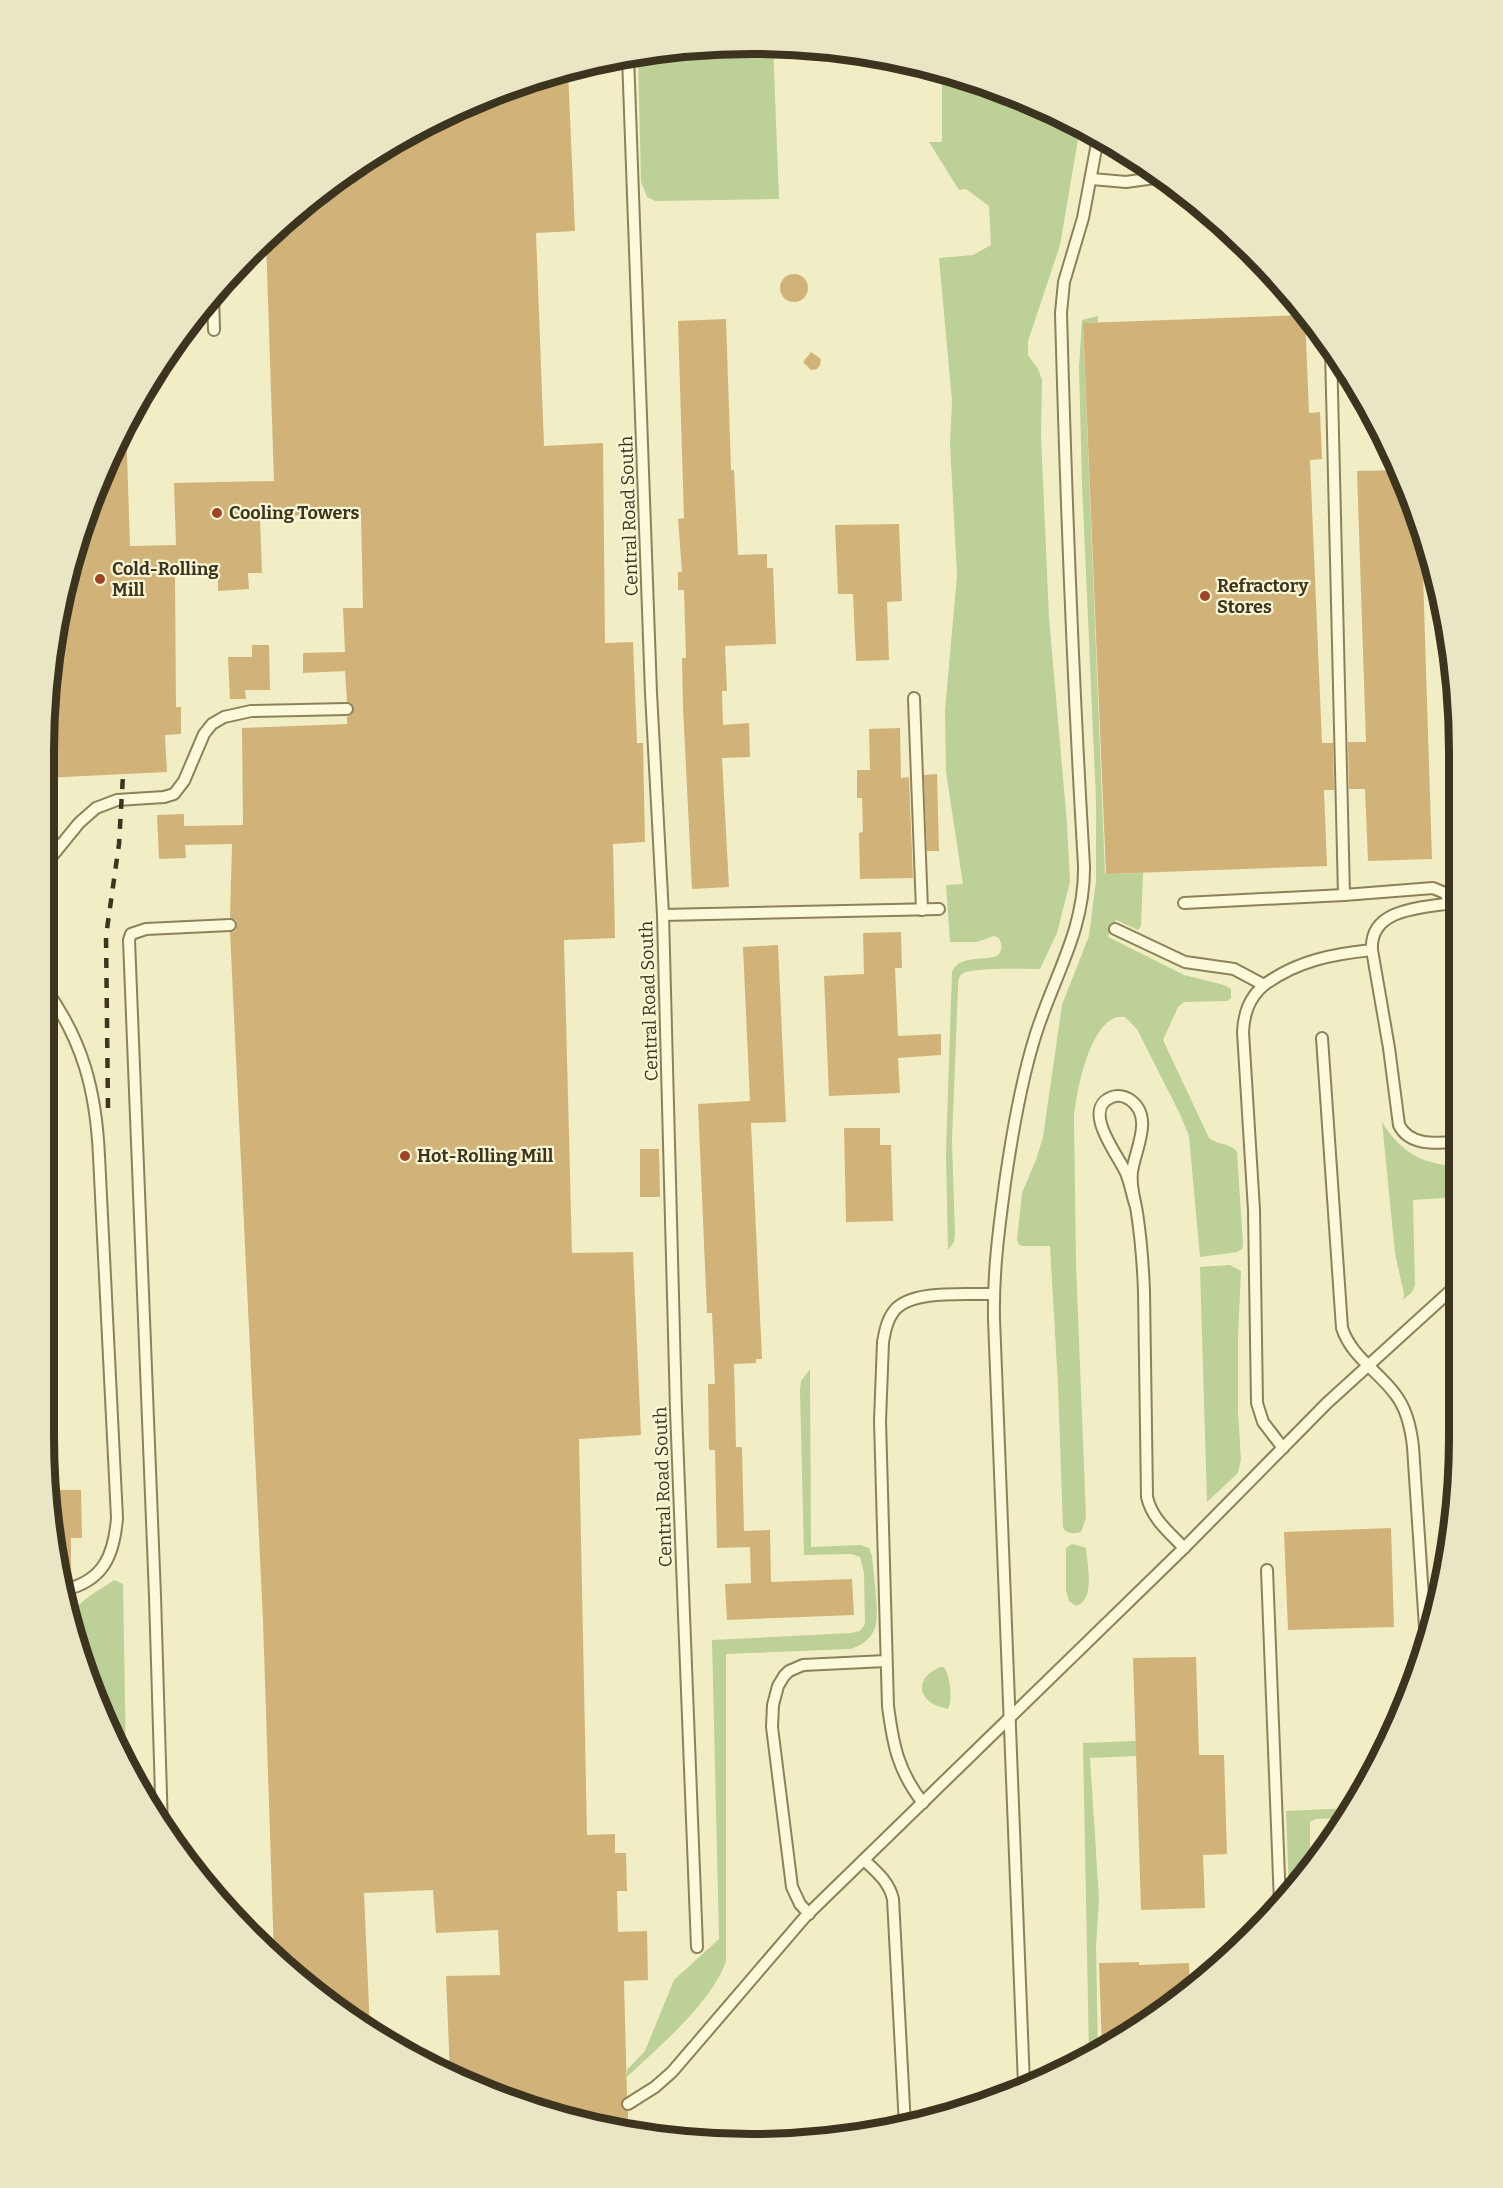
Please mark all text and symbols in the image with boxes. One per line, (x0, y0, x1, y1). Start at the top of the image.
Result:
street label: Central Road South (615, 435, 643, 597)
place label: Cooling Towers (229, 502, 360, 524)
marker: Cooling Towers (210, 506, 224, 520)
place label: Cold-Rolling Mill (112, 558, 219, 601)
marker: Cold-Rolling Mill (93, 572, 107, 586)
place label: Refractory Stores (1217, 575, 1309, 618)
marker: Refractory Stores (1198, 589, 1212, 603)
street label: Central Road South (635, 920, 663, 1082)
place label: Hot-Rolling Mill (417, 1145, 554, 1167)
marker: Hot-Rolling Mill (398, 1149, 412, 1163)
street label: Central Road South (649, 1406, 677, 1568)

